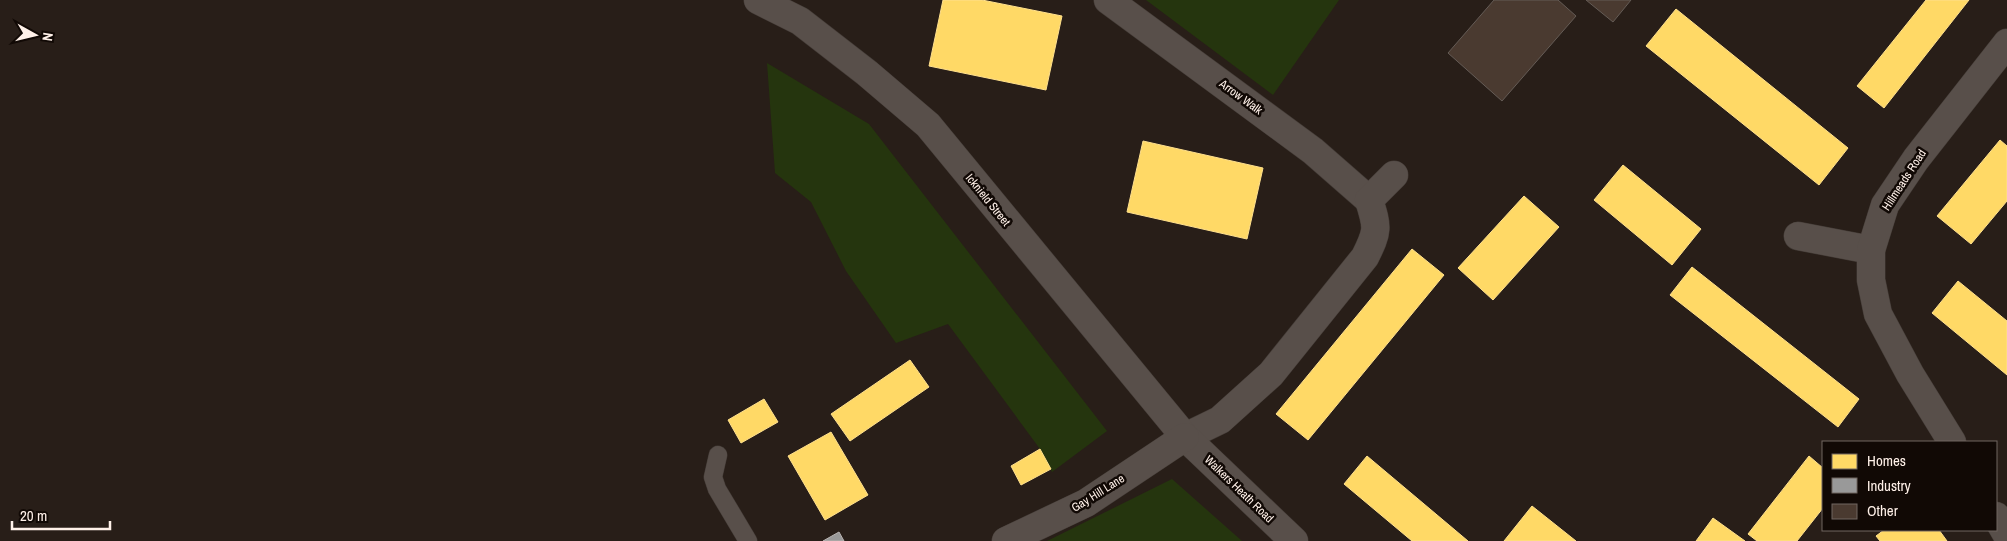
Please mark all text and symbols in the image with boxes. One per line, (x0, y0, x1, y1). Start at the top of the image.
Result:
north arrow (10, 10, 60, 60)
text: N (38, 31, 57, 42)
street label: Arrow Walk (1215, 75, 1266, 118)
street label: Hillmeads Road (1878, 146, 1930, 214)
street label: Icknield Street (962, 171, 1014, 230)
legend (1822, 441, 1997, 531)
text: Homes (1867, 450, 1906, 471)
street label: Walkers Heath Road (1201, 452, 1277, 526)
street label: Gay Hill Lane (1068, 470, 1128, 516)
text: Industry (1867, 475, 1912, 496)
scale bar (12, 498, 110, 530)
text: Other (1867, 500, 1898, 521)
text: 20 m (20, 505, 47, 526)

